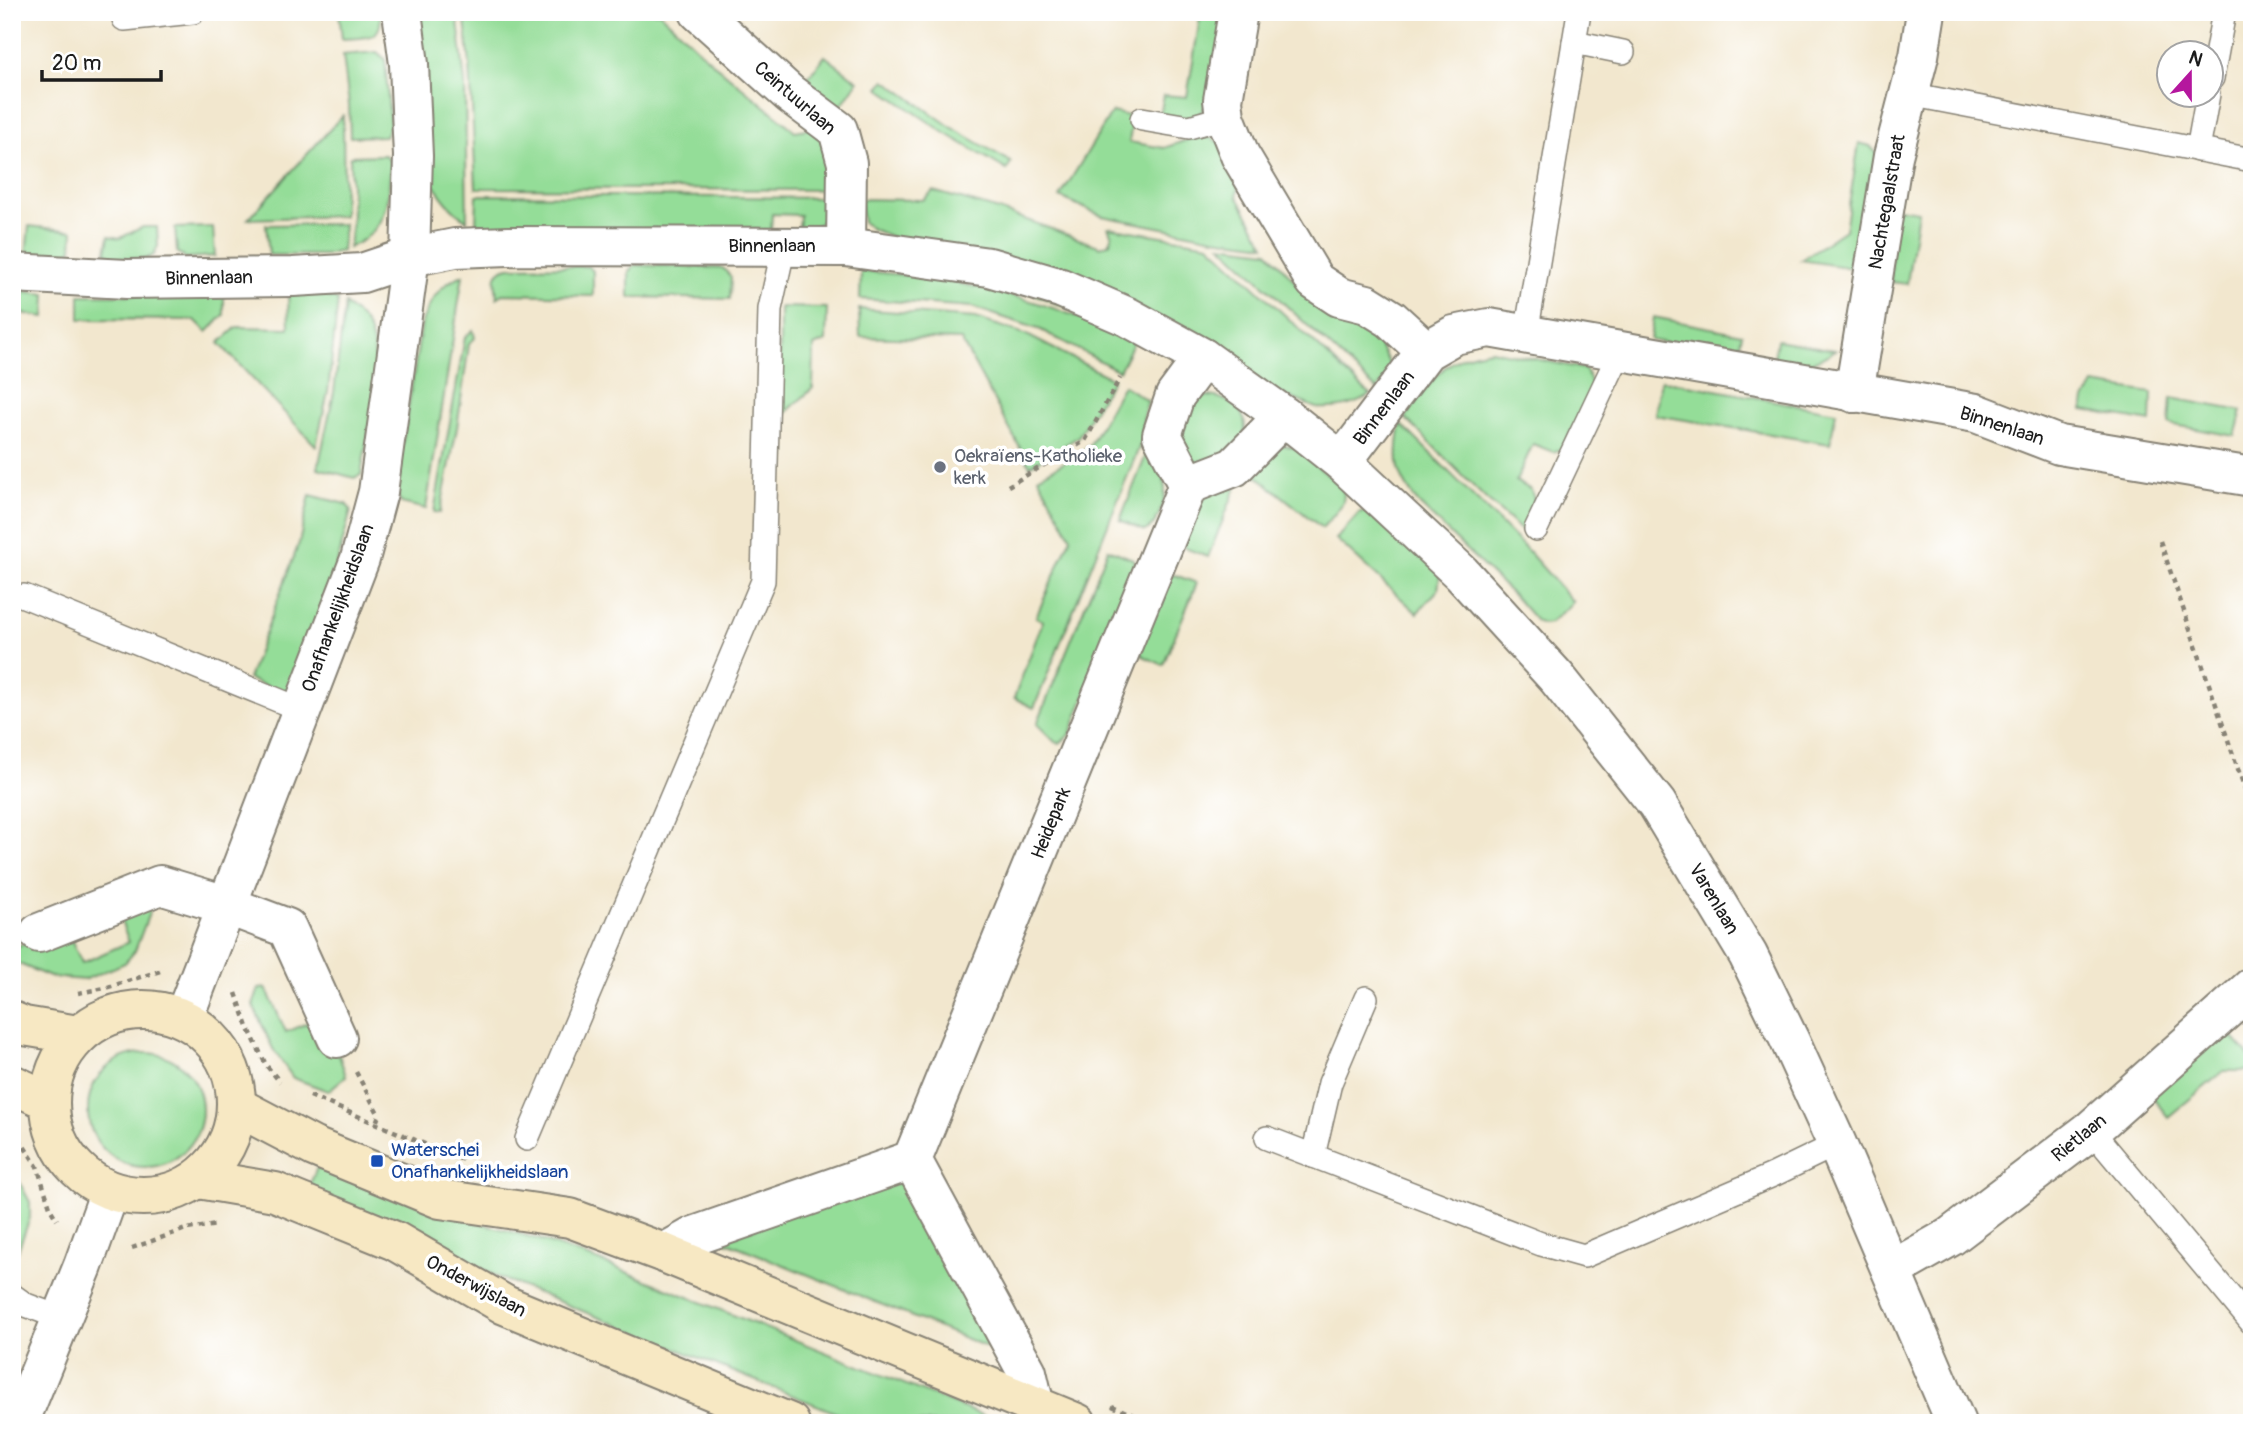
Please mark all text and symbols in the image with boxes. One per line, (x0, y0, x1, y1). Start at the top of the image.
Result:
scale bar (42, 38, 161, 82)
north arrow (2156, 38, 2226, 108)
text: N (2185, 46, 2206, 73)
text: 20 m (52, 50, 101, 77)
street label: Ceintuurlaan (749, 56, 841, 140)
street label: Nachtegaalstraat (1863, 132, 1911, 271)
street label: Binnenlaan (728, 234, 816, 258)
street label: Binnenlaan (165, 265, 253, 291)
street label: Binnenlaan (1348, 366, 1420, 450)
street label: Binnenlaan (1957, 401, 2047, 451)
place label: Oekraïens-Katholieke kerk (954, 444, 1123, 490)
marker: Oekraïens-Katholieke kerk (932, 459, 948, 475)
street label: Onafhankelijkheidslaan (296, 521, 380, 695)
street label: Heidepark (1026, 783, 1076, 862)
street label: Varenlaan (1683, 859, 1745, 939)
street label: Rietlaan (2047, 1109, 2111, 1167)
place label: Waterschei Onafhankelijkheidslaan (391, 1138, 568, 1184)
marker: Waterschei Onafhankelijkheidslaan (369, 1153, 385, 1169)
street label: Onderwijslaan (422, 1250, 530, 1322)

